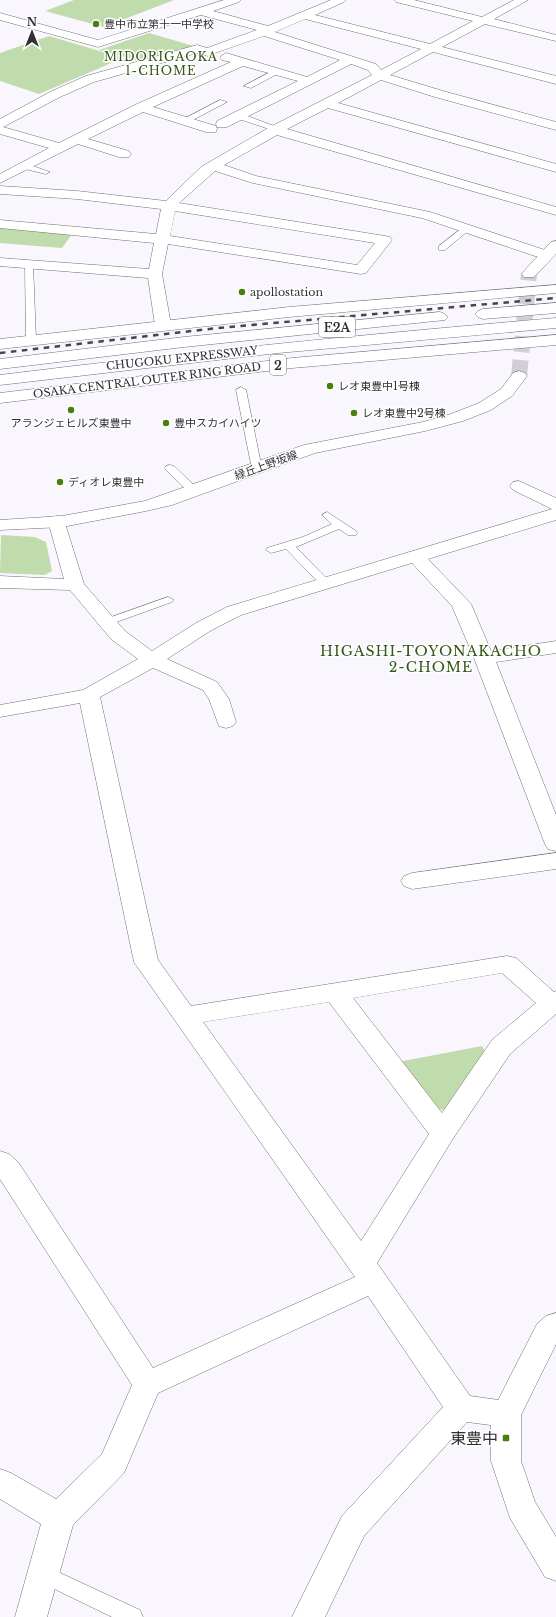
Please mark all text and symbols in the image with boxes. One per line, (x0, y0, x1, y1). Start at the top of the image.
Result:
north arrow (12, 12, 52, 52)
text: N (27, 15, 38, 29)
place label: 豊中市立第十一中学校 (104, 17, 214, 31)
marker: 豊中市立第十一中学校 (91, 19, 101, 29)
district label: MIDORIGAOKA 1-CHOME (104, 49, 218, 78)
place label: apollostation (250, 285, 323, 299)
marker: apollostation (237, 287, 247, 297)
road number: E2A (319, 317, 355, 337)
street label: CHUGOKU EXPRESSWAY (105, 343, 260, 373)
road number: 2 (270, 355, 286, 375)
street label: OSAKA CENTRAL OUTER RING ROAD (32, 359, 262, 401)
place label: レオ東豊中1号棟 (338, 379, 420, 393)
marker: レオ東豊中1号棟 (325, 381, 335, 391)
marker: アランジェヒルズ東豊中 (66, 405, 76, 415)
place label: レオ東豊中2号棟 (362, 406, 446, 420)
marker: レオ東豊中2号棟 (349, 408, 359, 418)
place label: アランジェヒルズ東豊中 (11, 416, 132, 430)
place label: 豊中スカイハイツ (174, 416, 262, 430)
marker: 豊中スカイハイツ (161, 418, 171, 428)
street label: 緑丘上野坂線 (233, 447, 299, 483)
place label: ディオレ東豊中 (68, 475, 144, 489)
marker: ディオレ東豊中 (55, 477, 65, 487)
district label: HIGASHI-TOYONAKACHO 2-CHOME (320, 642, 542, 676)
place label: 東豊中 (450, 1428, 498, 1448)
marker: 東豊中 (501, 1433, 511, 1443)

